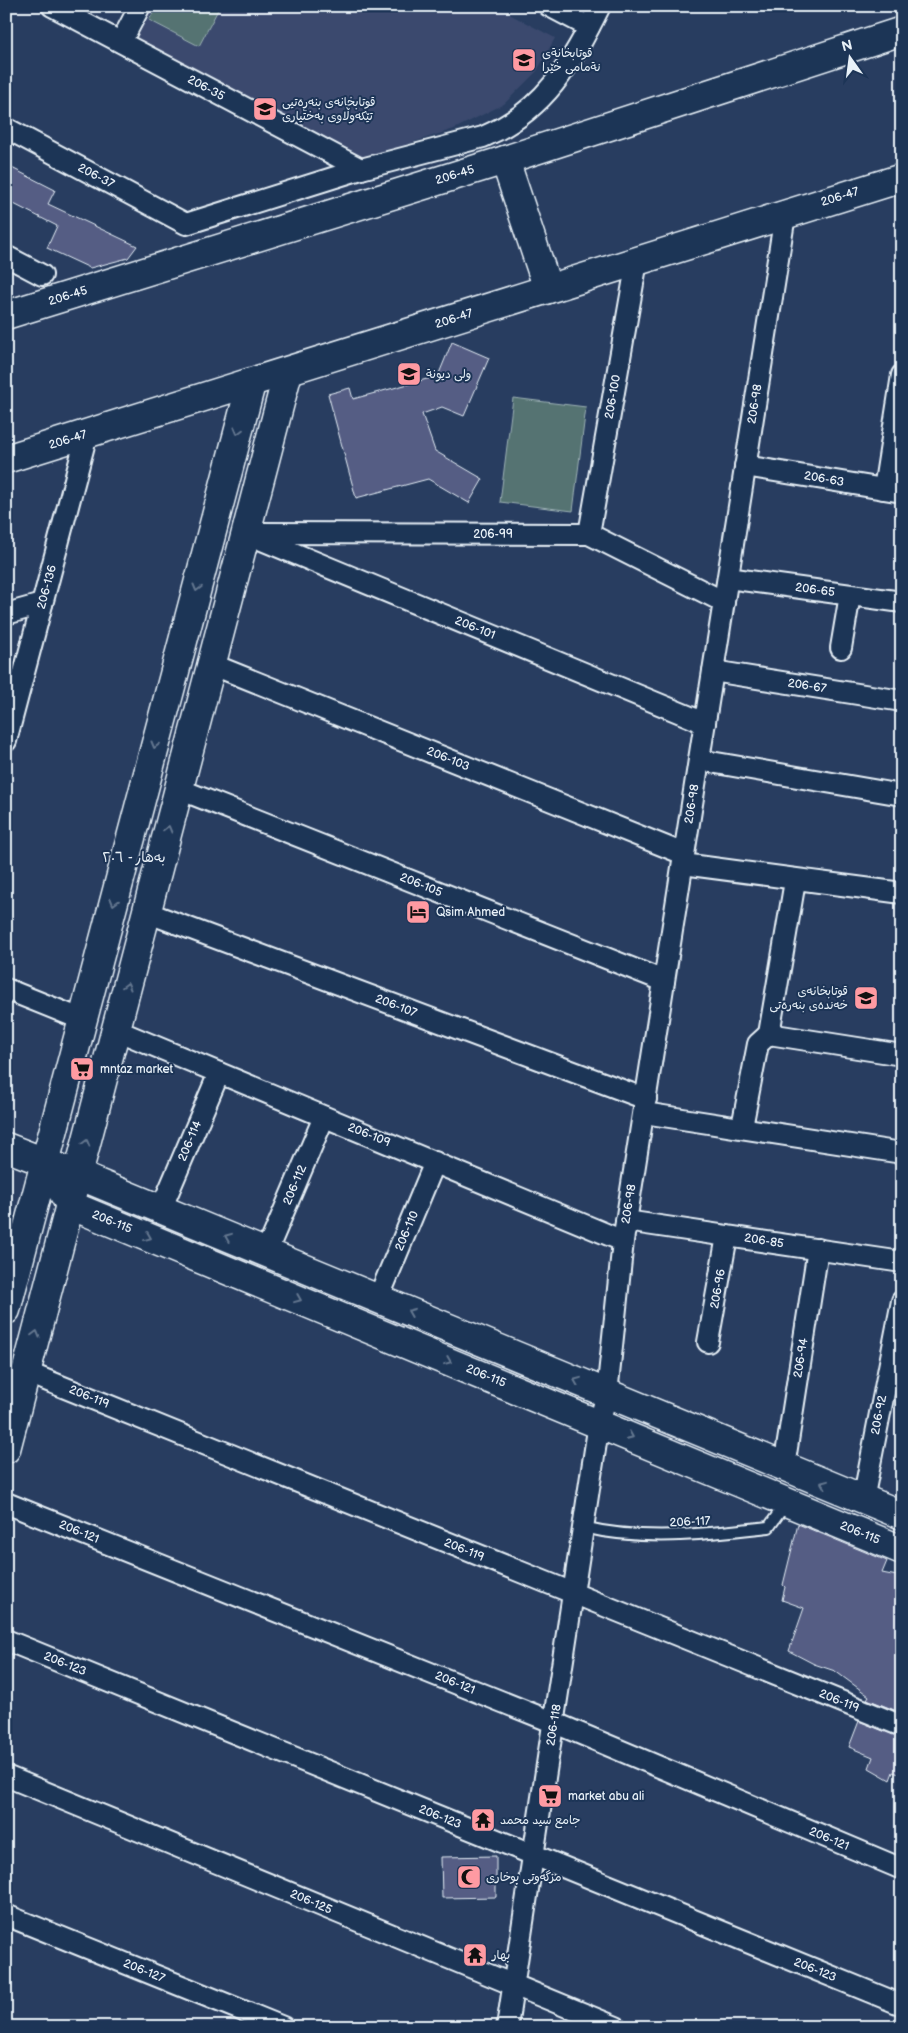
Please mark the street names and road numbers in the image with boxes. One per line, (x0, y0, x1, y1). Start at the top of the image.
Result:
street label: 206-35 (185, 72, 227, 104)
street label: 206-37 (75, 160, 117, 192)
street label: 206-45 (434, 162, 476, 188)
street label: 206-47 (819, 184, 861, 210)
street label: 206-45 (47, 283, 89, 309)
street label: 206-47 (433, 306, 475, 332)
street label: 206-100 (602, 374, 624, 420)
street label: 206-98 (744, 383, 766, 425)
street label: 206-47 (47, 427, 89, 453)
street label: 206-63 (803, 468, 845, 490)
street label: 206-99 (473, 527, 513, 542)
street label: 206-136 (34, 563, 60, 611)
street label: 206-65 (794, 580, 836, 600)
street label: 206-101 (453, 613, 497, 643)
street label: 206-67 (787, 676, 828, 696)
street label: 206-103 (424, 744, 472, 774)
street label: 206-98 (681, 783, 703, 825)
street label: 206-105 (398, 870, 445, 900)
street label: 206-107 (373, 991, 419, 1021)
street label: 206-114 (175, 1118, 205, 1163)
street label: 206-109 (346, 1120, 392, 1150)
street label: 206-112 (280, 1163, 310, 1207)
street label: 206-98 (618, 1183, 640, 1225)
street label: 206-115 (90, 1207, 134, 1237)
street label: 206-110 (392, 1209, 422, 1253)
street label: 206-85 (743, 1230, 785, 1252)
street label: 206-96 (707, 1268, 729, 1310)
street label: 206-94 (790, 1336, 812, 1379)
street label: 206-115 (464, 1361, 508, 1391)
street label: 206-119 (67, 1382, 111, 1412)
street label: 206-92 (868, 1394, 890, 1436)
street label: 206-117 (669, 1513, 711, 1531)
street label: 206-121 (57, 1517, 101, 1547)
street label: 206-115 (838, 1518, 882, 1548)
street label: 206-119 (442, 1535, 486, 1565)
street label: 206-123 (41, 1649, 89, 1679)
street label: 206-121 (433, 1668, 477, 1698)
street label: 206-119 (817, 1686, 861, 1716)
street label: 206-118 (543, 1703, 565, 1747)
street label: 206-123 (416, 1802, 464, 1832)
street label: 206-121 (807, 1824, 851, 1854)
street label: 206-125 (288, 1886, 335, 1918)
street label: 206-123 (791, 1955, 839, 1985)
street label: 206-127 (121, 1956, 167, 1986)

